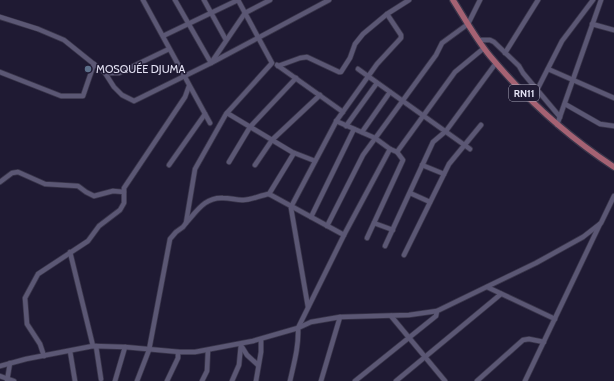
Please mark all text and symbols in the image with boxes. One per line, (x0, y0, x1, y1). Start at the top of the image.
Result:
place label: MOSQUÉE DJUMA (96, 62, 185, 76)
marker: MOSQUÉE DJUMA (83, 64, 93, 74)
road number: RN11 (509, 85, 539, 101)

